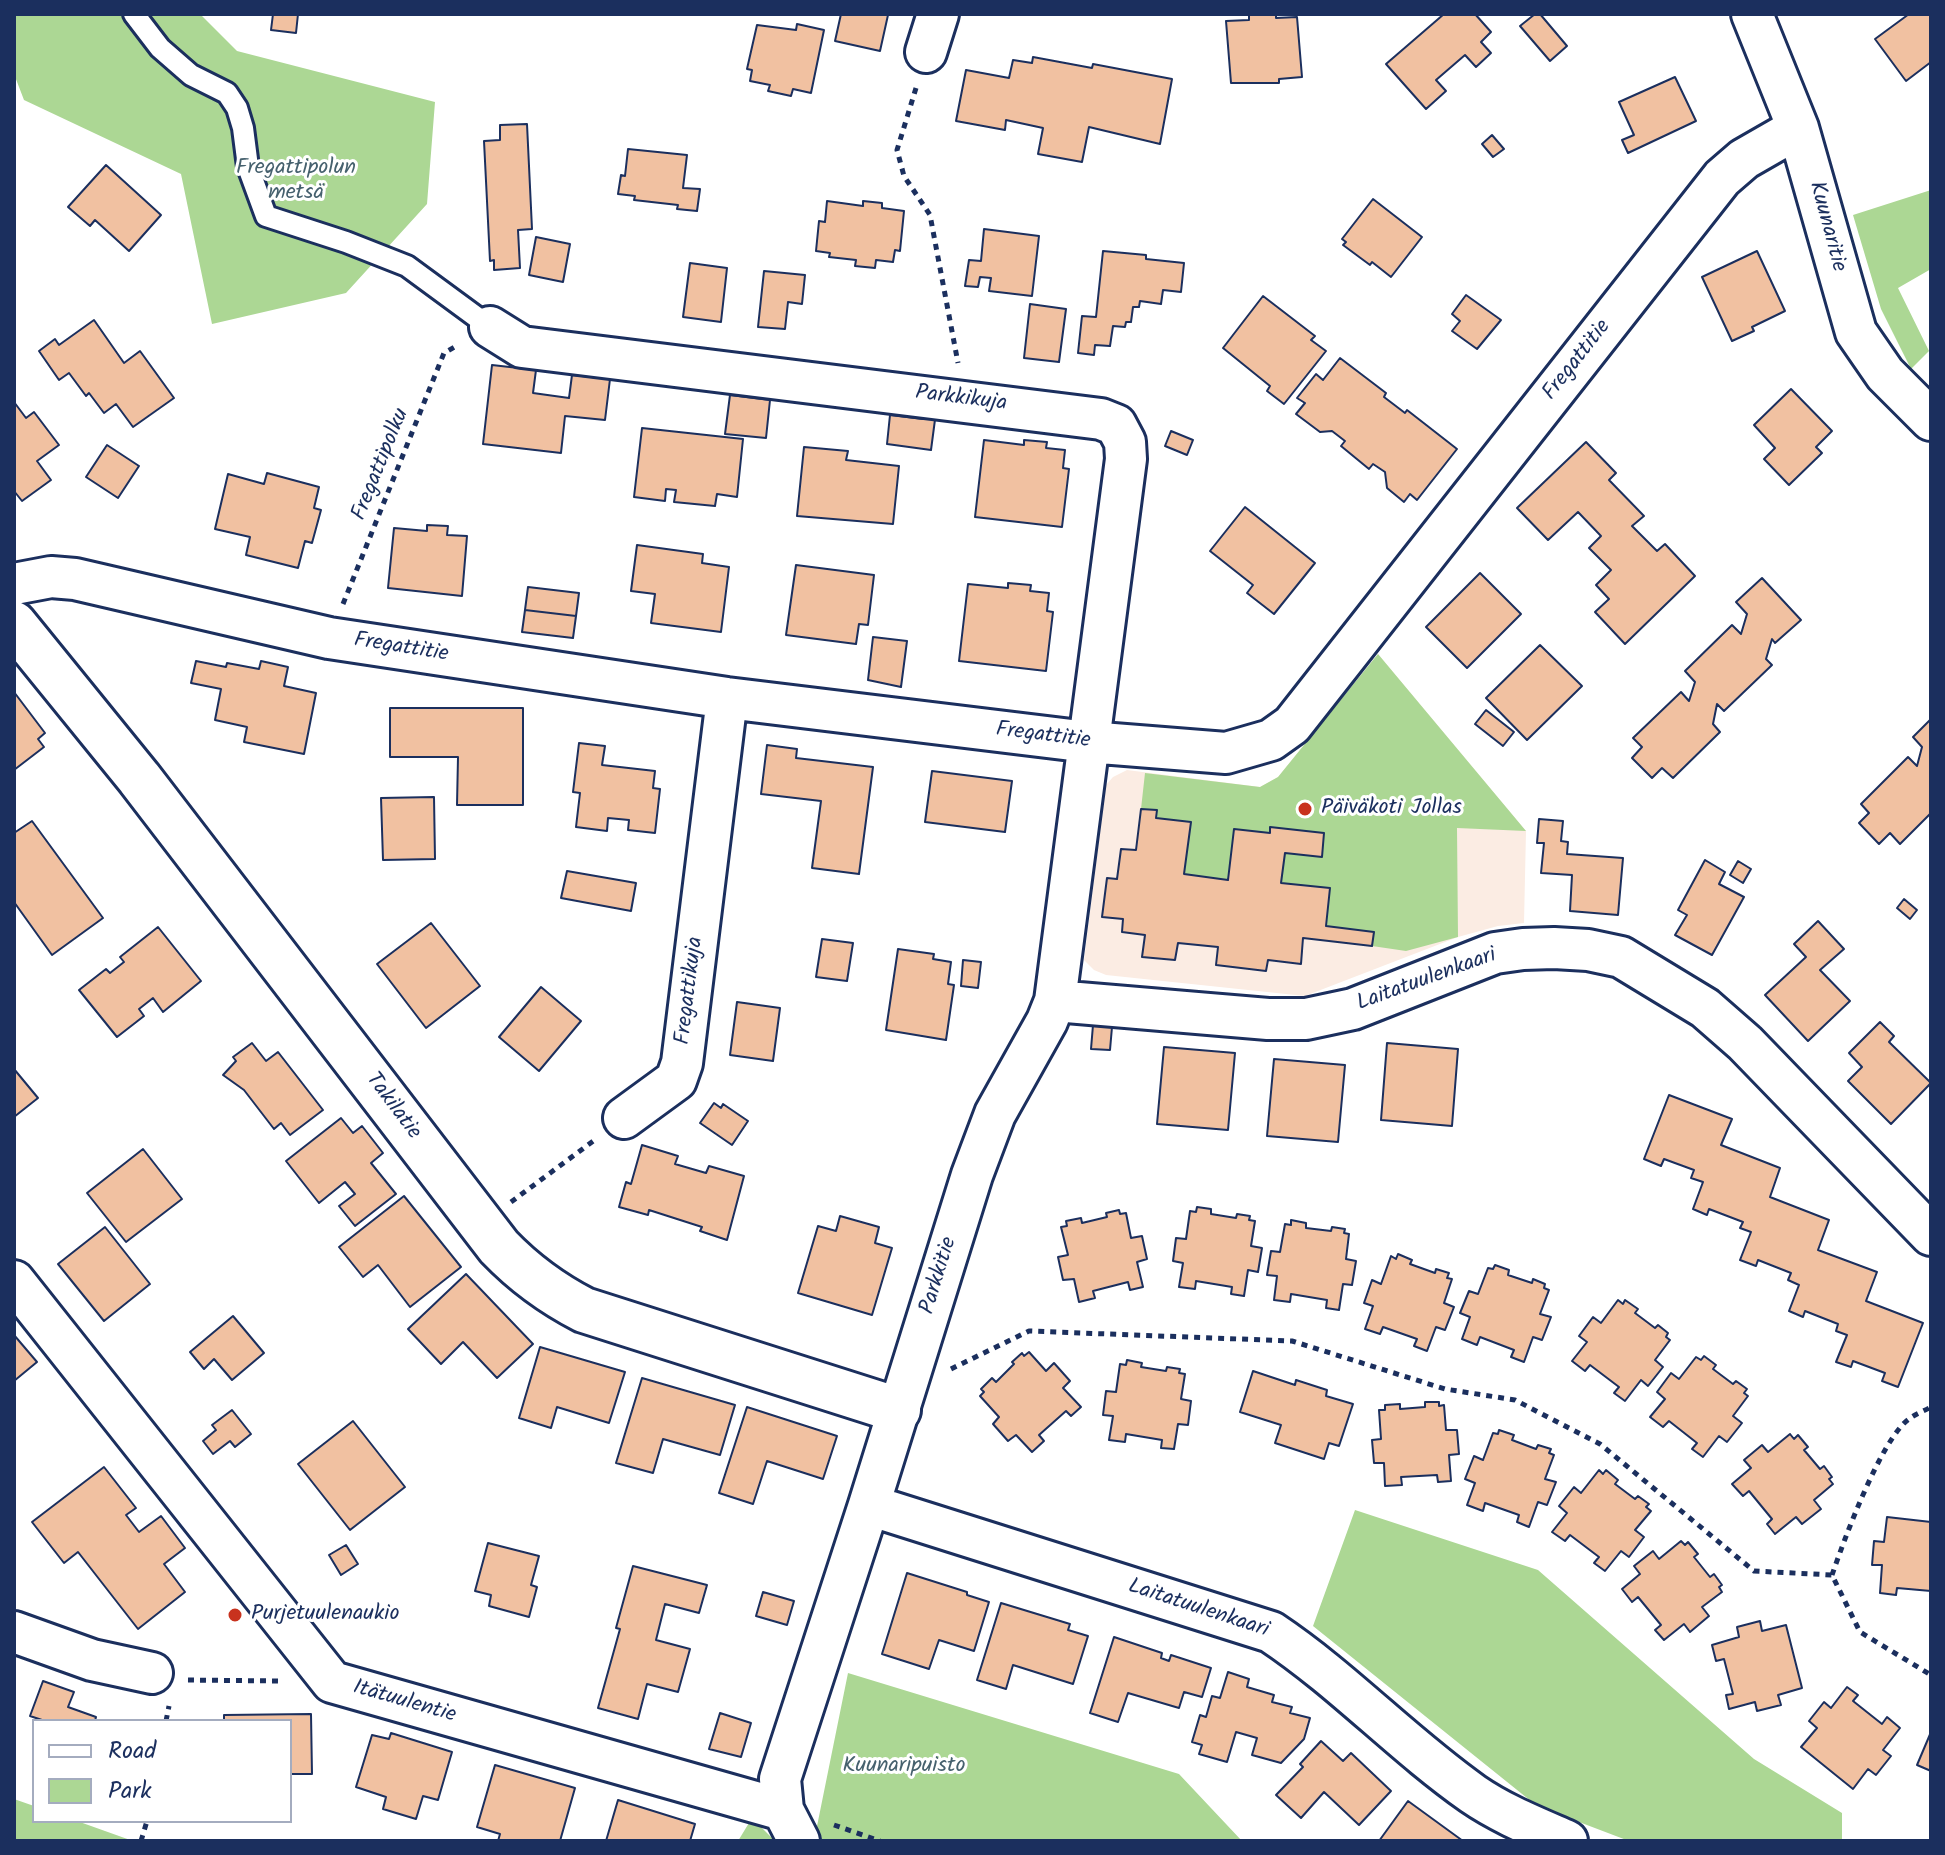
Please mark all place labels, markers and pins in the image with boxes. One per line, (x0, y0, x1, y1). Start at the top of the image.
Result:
place label: Päiväkoti Jollas (1321, 796, 1462, 822)
marker: Päiväkoti Jollas (1296, 800, 1314, 818)
place label: Purjetuulenaukio (251, 1602, 399, 1628)
marker: Purjetuulenaukio (226, 1606, 244, 1624)

